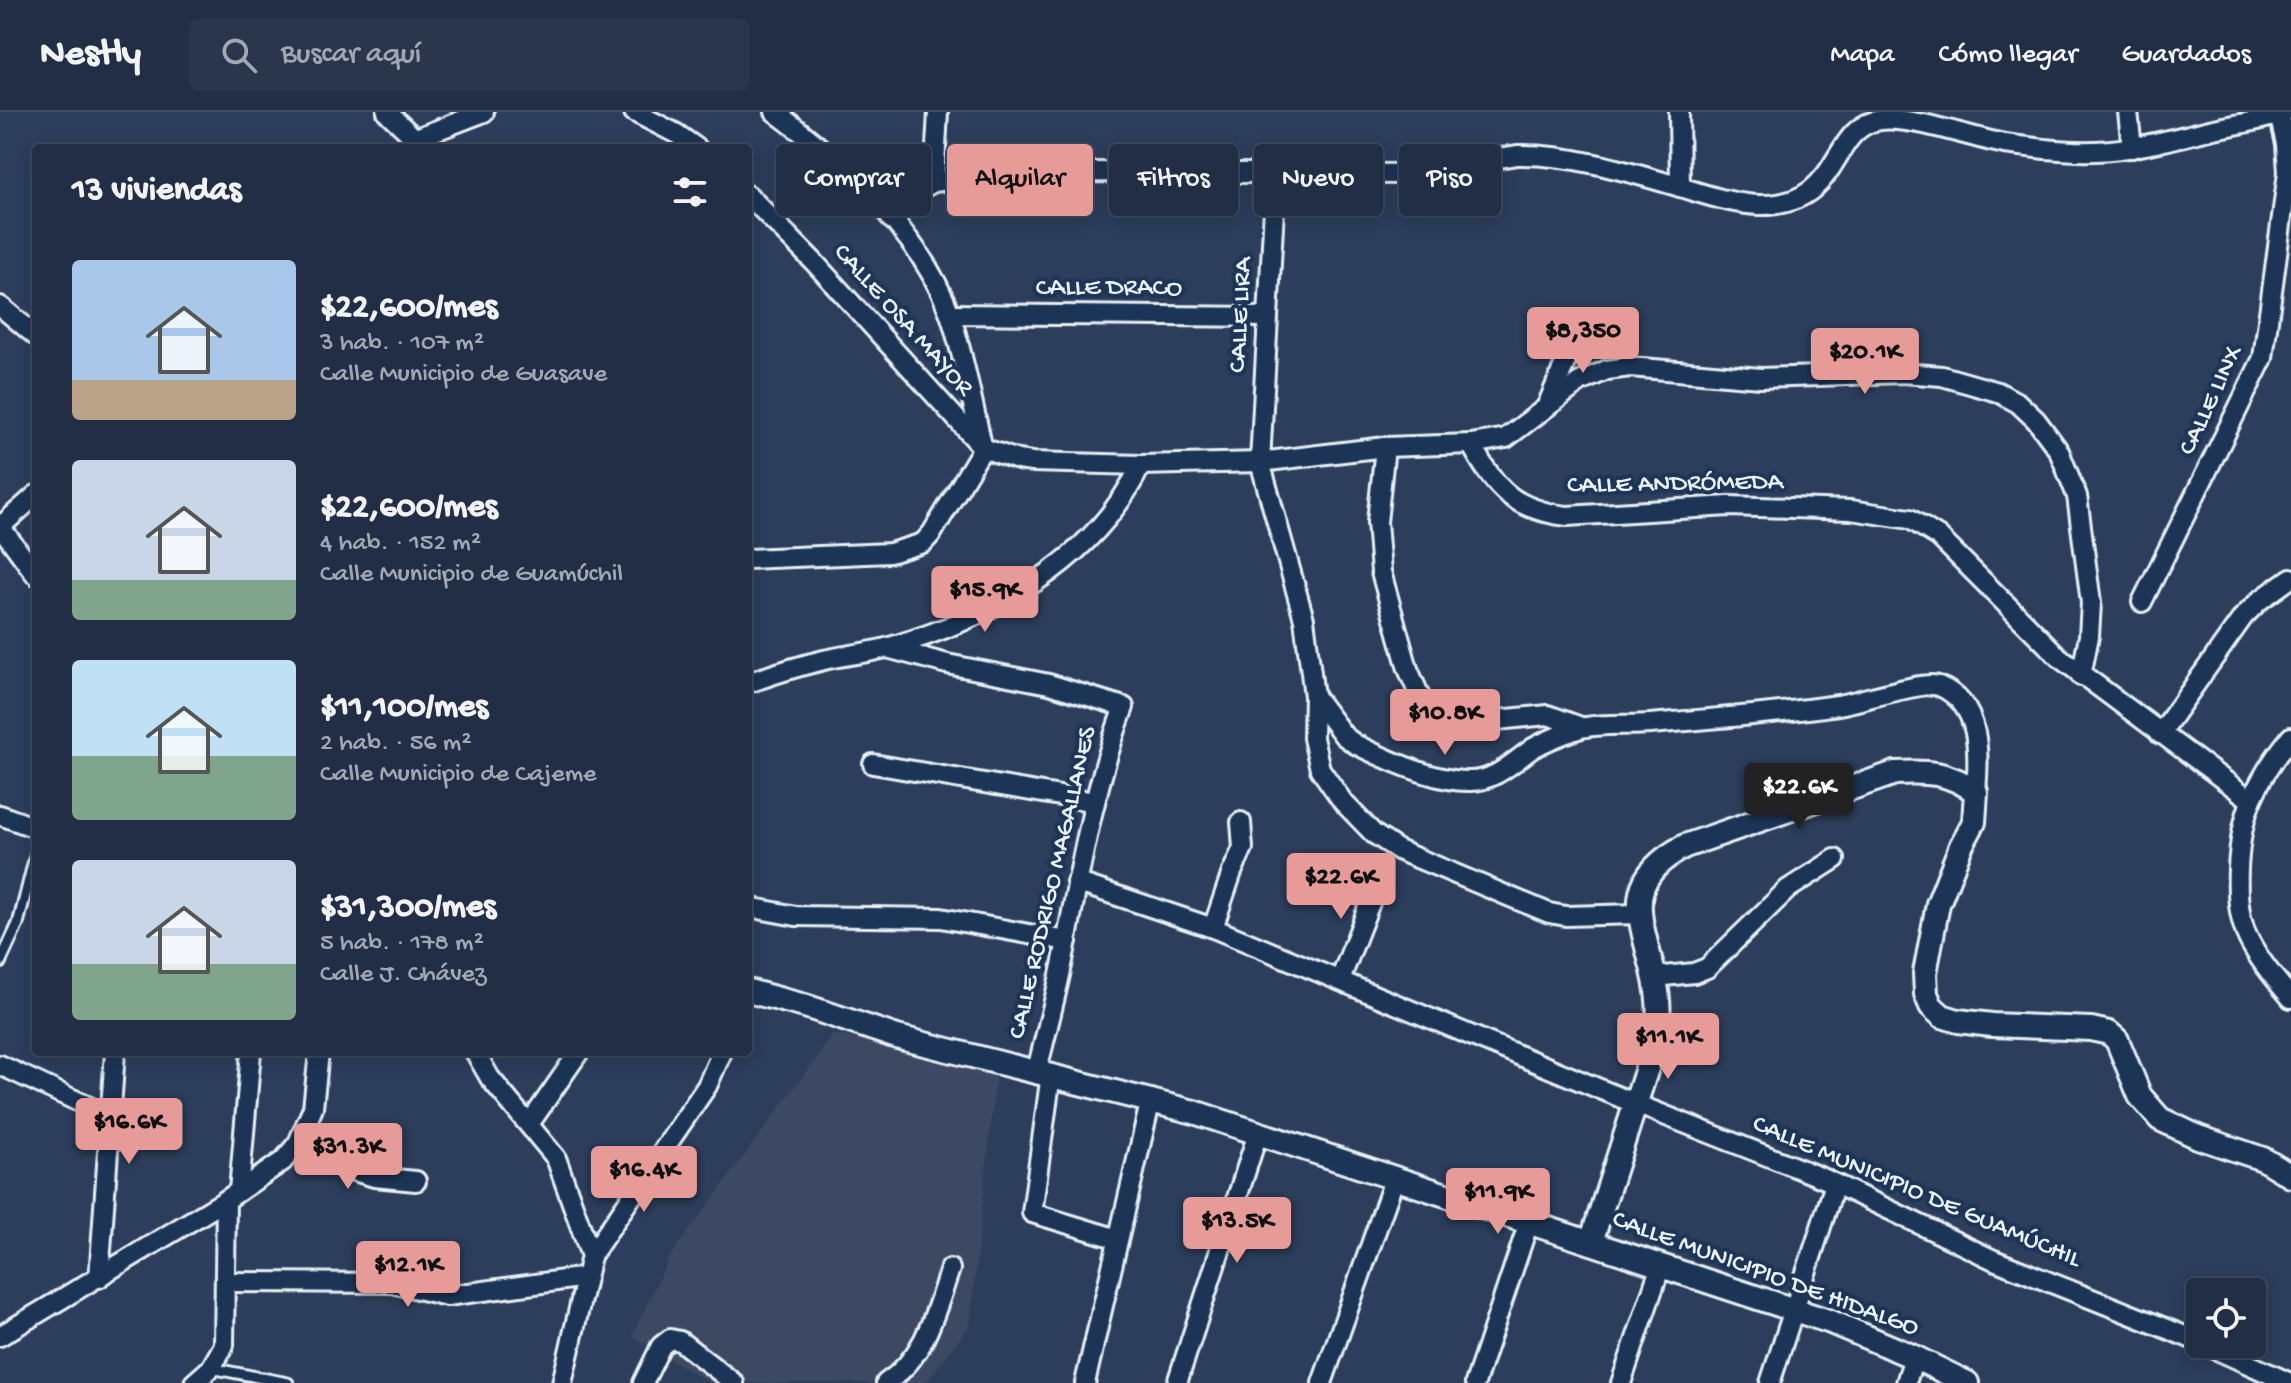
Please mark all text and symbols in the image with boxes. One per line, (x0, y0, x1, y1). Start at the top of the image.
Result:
search box (189, 19, 749, 91)
text: Nestly (40, 33, 141, 77)
icon: search (217, 33, 261, 77)
text: Buscar aquí (281, 38, 421, 73)
text: Mapa (1830, 39, 1895, 72)
text: Cómo llegar (1939, 39, 2078, 72)
text: Guardados (2122, 39, 2251, 72)
chip: Comprar (776, 144, 931, 216)
chip: Alquilar (947, 144, 1093, 216)
chip: Filtros (1109, 144, 1238, 216)
chip: Nuevo (1254, 144, 1383, 216)
chip: Piso (1399, 144, 1501, 216)
icon: filters (668, 170, 712, 214)
text: 13 viviendas (72, 172, 241, 212)
street label: CALLE OSA MAYOR (825, 238, 980, 405)
street label: CALLE LIRA (1223, 255, 1261, 374)
street label: CALLE DRACO (1036, 274, 1183, 305)
text: $22,600/mes (320, 289, 498, 329)
icon: home (136, 292, 232, 388)
pin: $8,350 (1518, 307, 1648, 375)
text: $8,350 (1545, 317, 1621, 348)
pin: $20.1K (1800, 328, 1930, 396)
text: 3 hab. · 107 m² (320, 329, 484, 360)
text: $20.1K (1829, 338, 1901, 369)
street label: CALLE LINX (2173, 340, 2251, 461)
text: Calle Municipio de Guasave (320, 360, 607, 391)
street label: CALLE ANDRÓMEDA (1567, 468, 1785, 502)
text: $22,600/mes (320, 489, 498, 529)
icon: home (136, 492, 232, 588)
text: 4 hab. · 152 m² (320, 529, 481, 560)
text: Calle Municipio de Guamúchil (320, 560, 623, 591)
pin: $15.9K (920, 566, 1050, 634)
text: $15.9K (949, 576, 1021, 607)
text: $11,100/mes (320, 689, 488, 729)
pin: $10.8K (1380, 689, 1510, 757)
icon: home (136, 692, 232, 788)
text: $10.8K (1408, 699, 1482, 730)
street label: CALLE RODRIGO MAGALLANES (1003, 723, 1105, 1042)
text: 2 hab. · 56 m² (320, 729, 471, 760)
text: Calle Municipio de Cajeme (320, 760, 597, 791)
pin: $22.6K (1734, 763, 1864, 831)
text: $22.6K (1763, 773, 1835, 804)
pin: $22.6K (1276, 853, 1406, 921)
text: $22.6K (1305, 863, 1377, 894)
text: $31,300/mes (320, 889, 496, 929)
icon: home (136, 892, 232, 988)
text: 5 hab. · 178 m² (320, 929, 484, 960)
text: Calle J. Chávez (320, 960, 487, 991)
pin: $11.1K (1603, 1013, 1733, 1081)
text: $11.1K (1635, 1023, 1701, 1054)
pin: $16.6K (64, 1098, 194, 1166)
text: $16.6K (93, 1108, 165, 1139)
street label: CALLE MUNICIPIO DE GUAMÚCHIL (1747, 1110, 2086, 1277)
pin: $31.3K (283, 1123, 413, 1191)
text: $31.3K (312, 1133, 384, 1164)
pin: $16.4K (579, 1146, 709, 1214)
text: $16.4K (609, 1156, 679, 1187)
pin: $11.9K (1433, 1168, 1563, 1236)
text: $11.9K (1464, 1178, 1532, 1209)
pin: $13.5K (1172, 1197, 1302, 1265)
street label: CALLE MUNICIPIO DE HIDALGO (1607, 1205, 1923, 1345)
text: $13.5K (1201, 1207, 1273, 1238)
pin: $12.1K (343, 1241, 473, 1309)
text: $12.1K (374, 1251, 442, 1282)
map controls (2186, 1278, 2266, 1358)
button: locate (2186, 1278, 2266, 1358)

